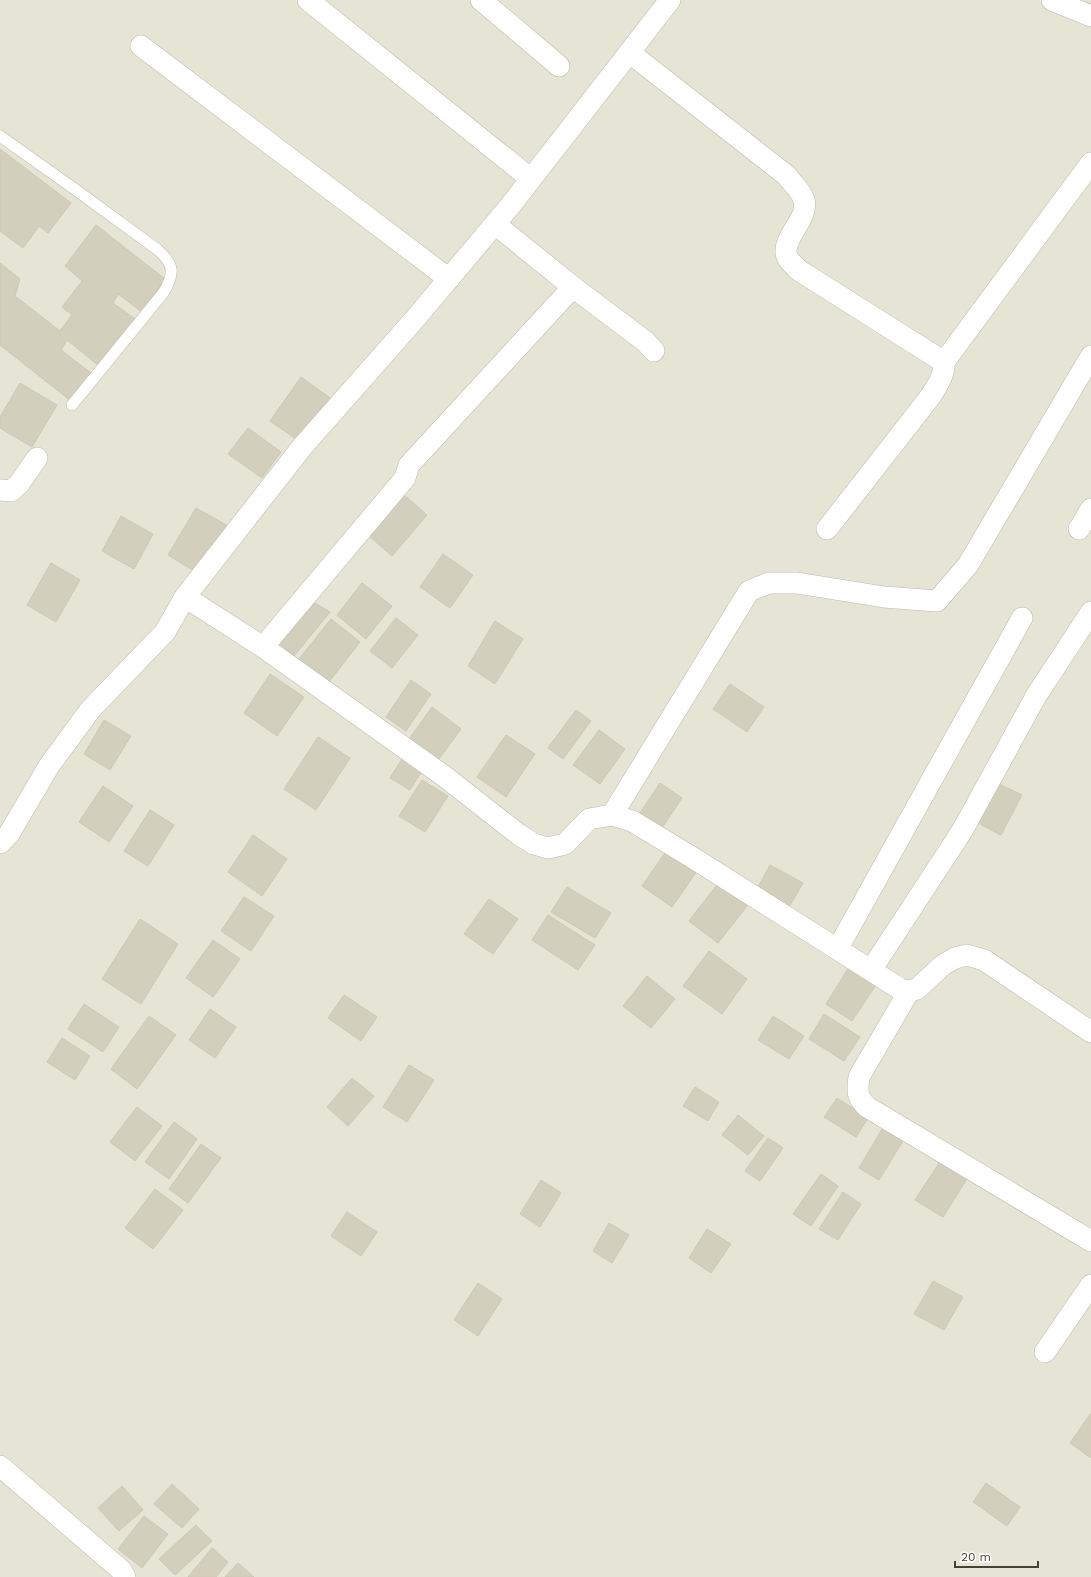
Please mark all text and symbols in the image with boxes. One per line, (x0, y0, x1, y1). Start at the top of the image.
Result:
scale bar (955, 1543, 1038, 1569)
text: 20 m (961, 1550, 991, 1564)

